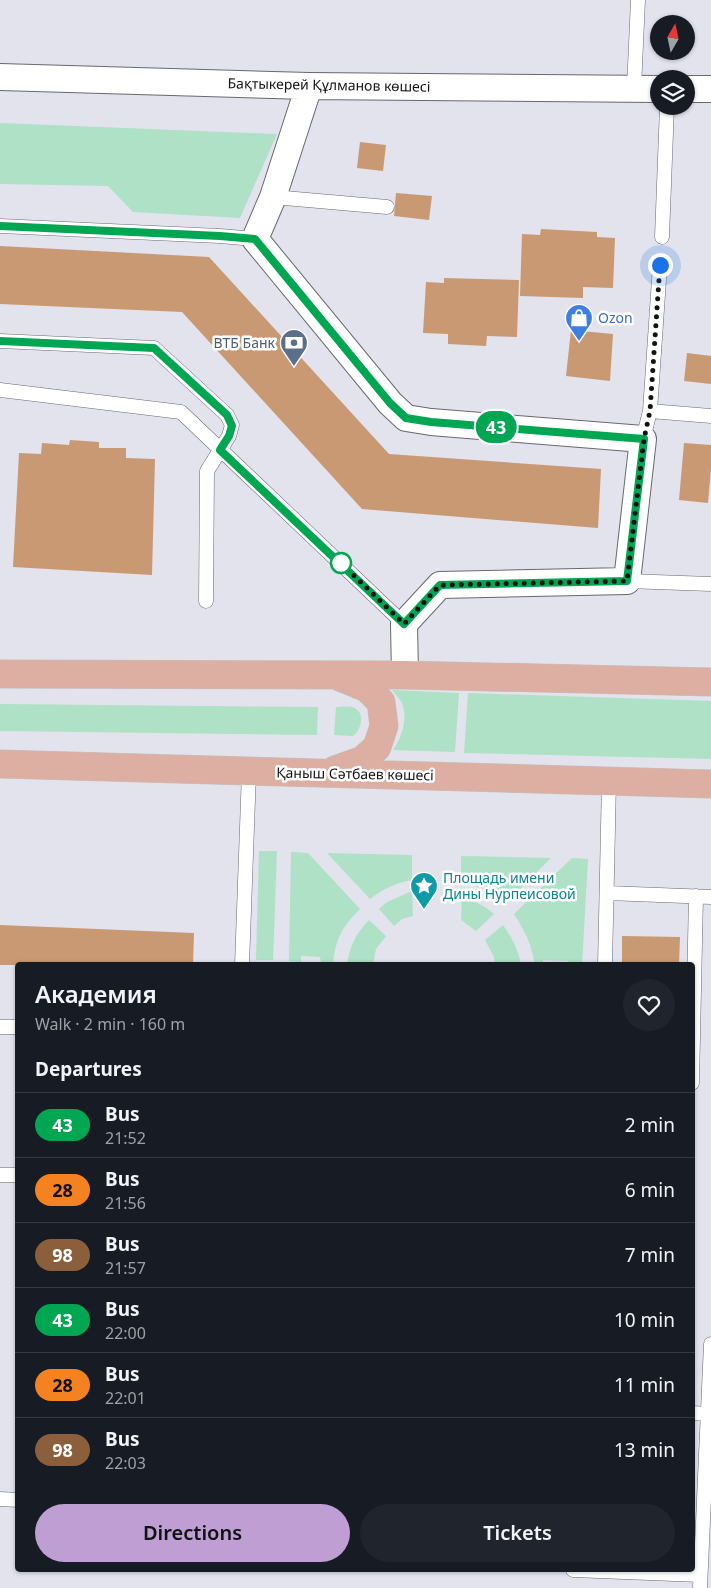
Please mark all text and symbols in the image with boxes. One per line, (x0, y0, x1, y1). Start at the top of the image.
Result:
north arrow (650, 15, 695, 60)
map controls (650, 15, 695, 115)
button: layers (650, 70, 695, 115)
street label: Бақтыкерей Құлманов көшесі (227, 73, 431, 96)
your location (648, 253, 673, 278)
shop icon: Ozon (564, 303, 594, 342)
place label: Ozon (598, 308, 633, 327)
bank icon: ВТБ Банк (279, 328, 309, 367)
place label: ВТБ Банк (213, 333, 276, 352)
line badge: 43 (474, 411, 518, 443)
text: 43 (486, 415, 506, 439)
unlabelled marker (330, 552, 352, 574)
street label: Қаныш Сәтбаев көшесі (276, 763, 434, 784)
place label: Площадь имени Дины Нурпеисовой (443, 868, 576, 903)
place icon: Площадь имени Дины Нурпеисовой (409, 871, 439, 910)
text: Академия (35, 977, 157, 1010)
button: heart (623, 979, 675, 1031)
text: Walk · 2 min · 160 m (35, 1013, 185, 1035)
text: Departures (35, 1056, 142, 1082)
text: Bus (105, 1101, 140, 1127)
text: 2 min (625, 1112, 675, 1138)
text: 43 (52, 1113, 73, 1137)
text: 21:52 (105, 1127, 146, 1149)
text: Bus (105, 1166, 140, 1192)
text: 6 min (625, 1177, 675, 1203)
text: 28 (52, 1178, 73, 1202)
text: 21:56 (105, 1192, 146, 1214)
text: Bus (105, 1231, 140, 1257)
text: 7 min (625, 1242, 675, 1268)
text: 98 (52, 1243, 73, 1267)
text: 21:57 (105, 1257, 146, 1279)
text: Bus (105, 1296, 140, 1322)
text: 10 min (614, 1307, 675, 1333)
text: 43 (52, 1308, 73, 1332)
text: 22:00 (105, 1322, 146, 1344)
text: Bus (105, 1361, 140, 1387)
text: 11 min (614, 1372, 675, 1398)
text: 28 (52, 1373, 73, 1397)
text: 22:01 (105, 1387, 146, 1409)
text: Bus (105, 1426, 140, 1452)
text: 13 min (614, 1437, 675, 1463)
text: 98 (52, 1438, 73, 1462)
text: 22:03 (105, 1452, 146, 1474)
button: Directions (35, 1504, 350, 1562)
button: Tickets (360, 1504, 675, 1562)

